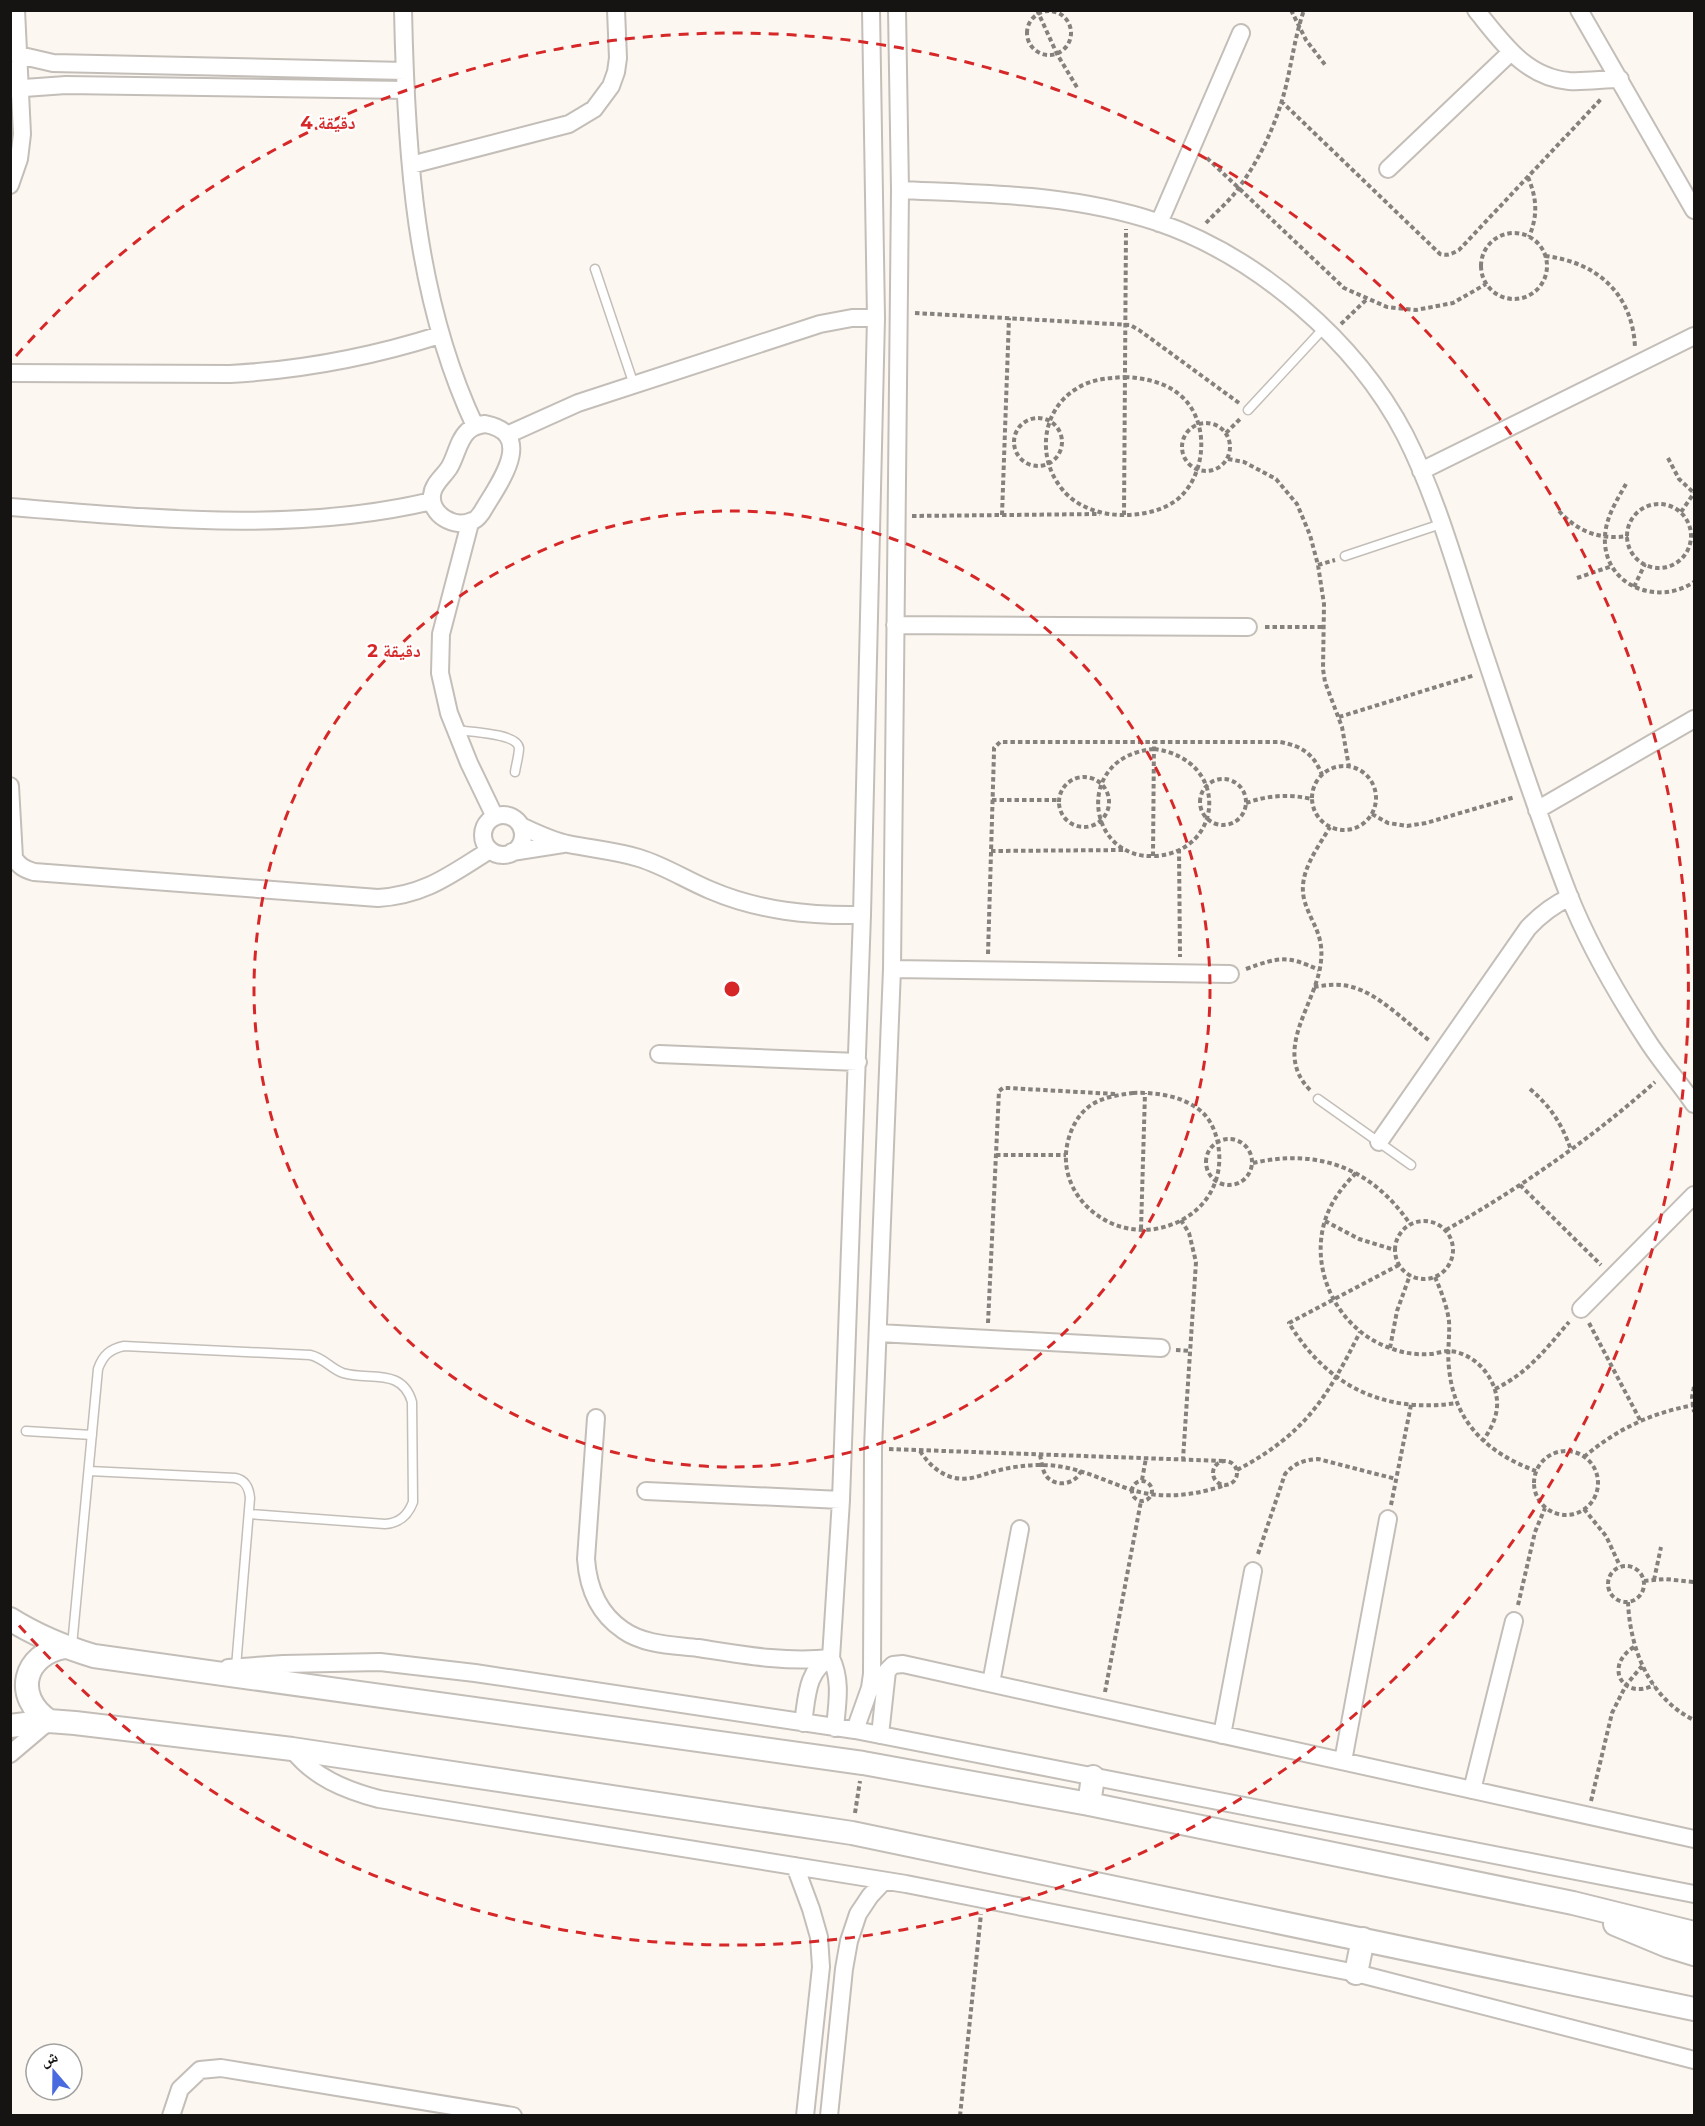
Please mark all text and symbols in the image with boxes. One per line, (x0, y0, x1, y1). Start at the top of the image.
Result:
text: 4 دقيقة (300, 112, 356, 134)
text: 2 دقيقة (367, 640, 421, 662)
centre of rings (722, 979, 742, 999)
north arrow (24, 2042, 84, 2102)
text: ش (38, 2047, 60, 2070)

